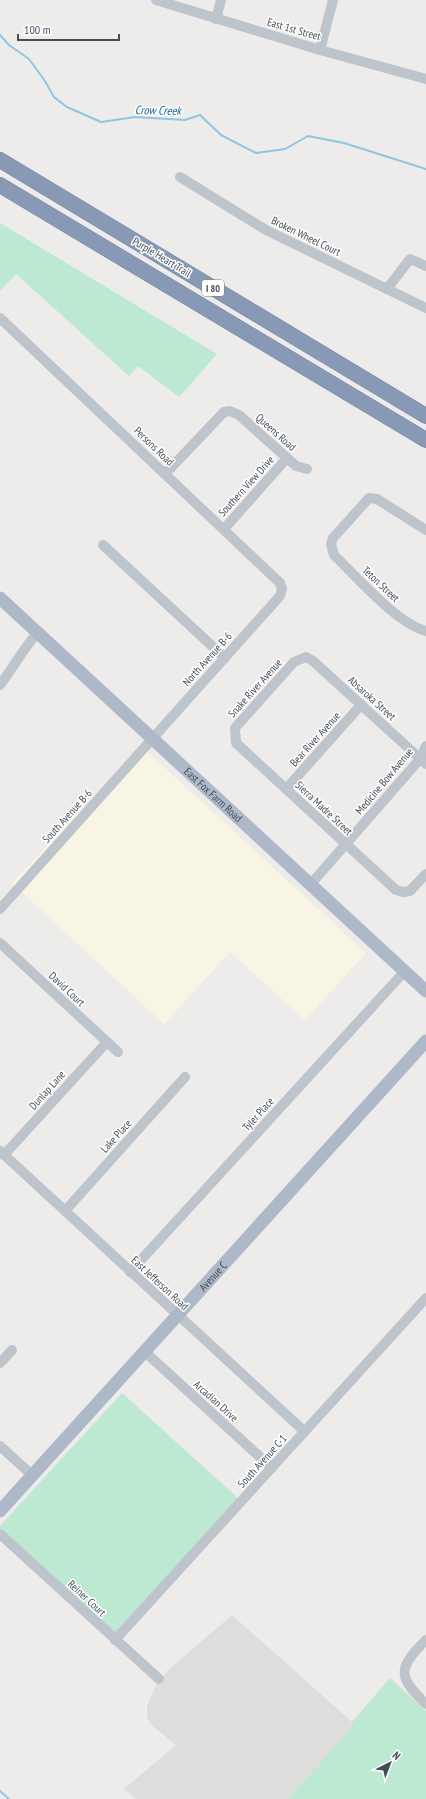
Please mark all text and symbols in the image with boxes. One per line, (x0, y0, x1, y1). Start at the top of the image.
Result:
street label: East 1st Street (266, 15, 322, 43)
scale bar (18, 16, 119, 42)
text: 100 m (24, 22, 51, 37)
water label: Crow Creek (135, 102, 183, 118)
street label: Broken Wheel Court (269, 213, 343, 259)
street label: Purple Heart Trail (130, 234, 194, 280)
road number: I 80 (202, 280, 224, 296)
street label: Queens Road (253, 410, 299, 454)
street label: Persons Road (131, 423, 177, 469)
street label: Southern View Drive (215, 452, 277, 519)
street label: Teton Street (359, 563, 403, 605)
street label: North Avenue B-6 (179, 629, 235, 689)
street label: Snake River Avenue (225, 655, 285, 720)
street label: Absaroka Street (345, 673, 399, 723)
street label: Bear River Avenue (287, 708, 344, 769)
street label: Medicine Bow Avenue (352, 744, 416, 817)
street label: East Fox Farm Road (181, 764, 245, 825)
street label: Sierra Madre Street (292, 778, 356, 838)
street label: South Avenue B-6 (39, 786, 95, 846)
street label: David Court (46, 969, 88, 1009)
street label: Dunlap Lane (26, 1067, 68, 1112)
street label: Tyler Place (239, 1094, 277, 1134)
street label: Lake Place (97, 1116, 135, 1156)
street label: East Jefferson Road (129, 1253, 192, 1313)
street label: Avenue C (196, 1258, 230, 1294)
street label: Arcadian Drive (191, 1377, 242, 1425)
street label: South Avenue C-1 (234, 1431, 290, 1491)
street label: Reiner Court (65, 1577, 109, 1619)
north arrow (370, 1743, 410, 1783)
text: N (390, 1748, 404, 1763)

